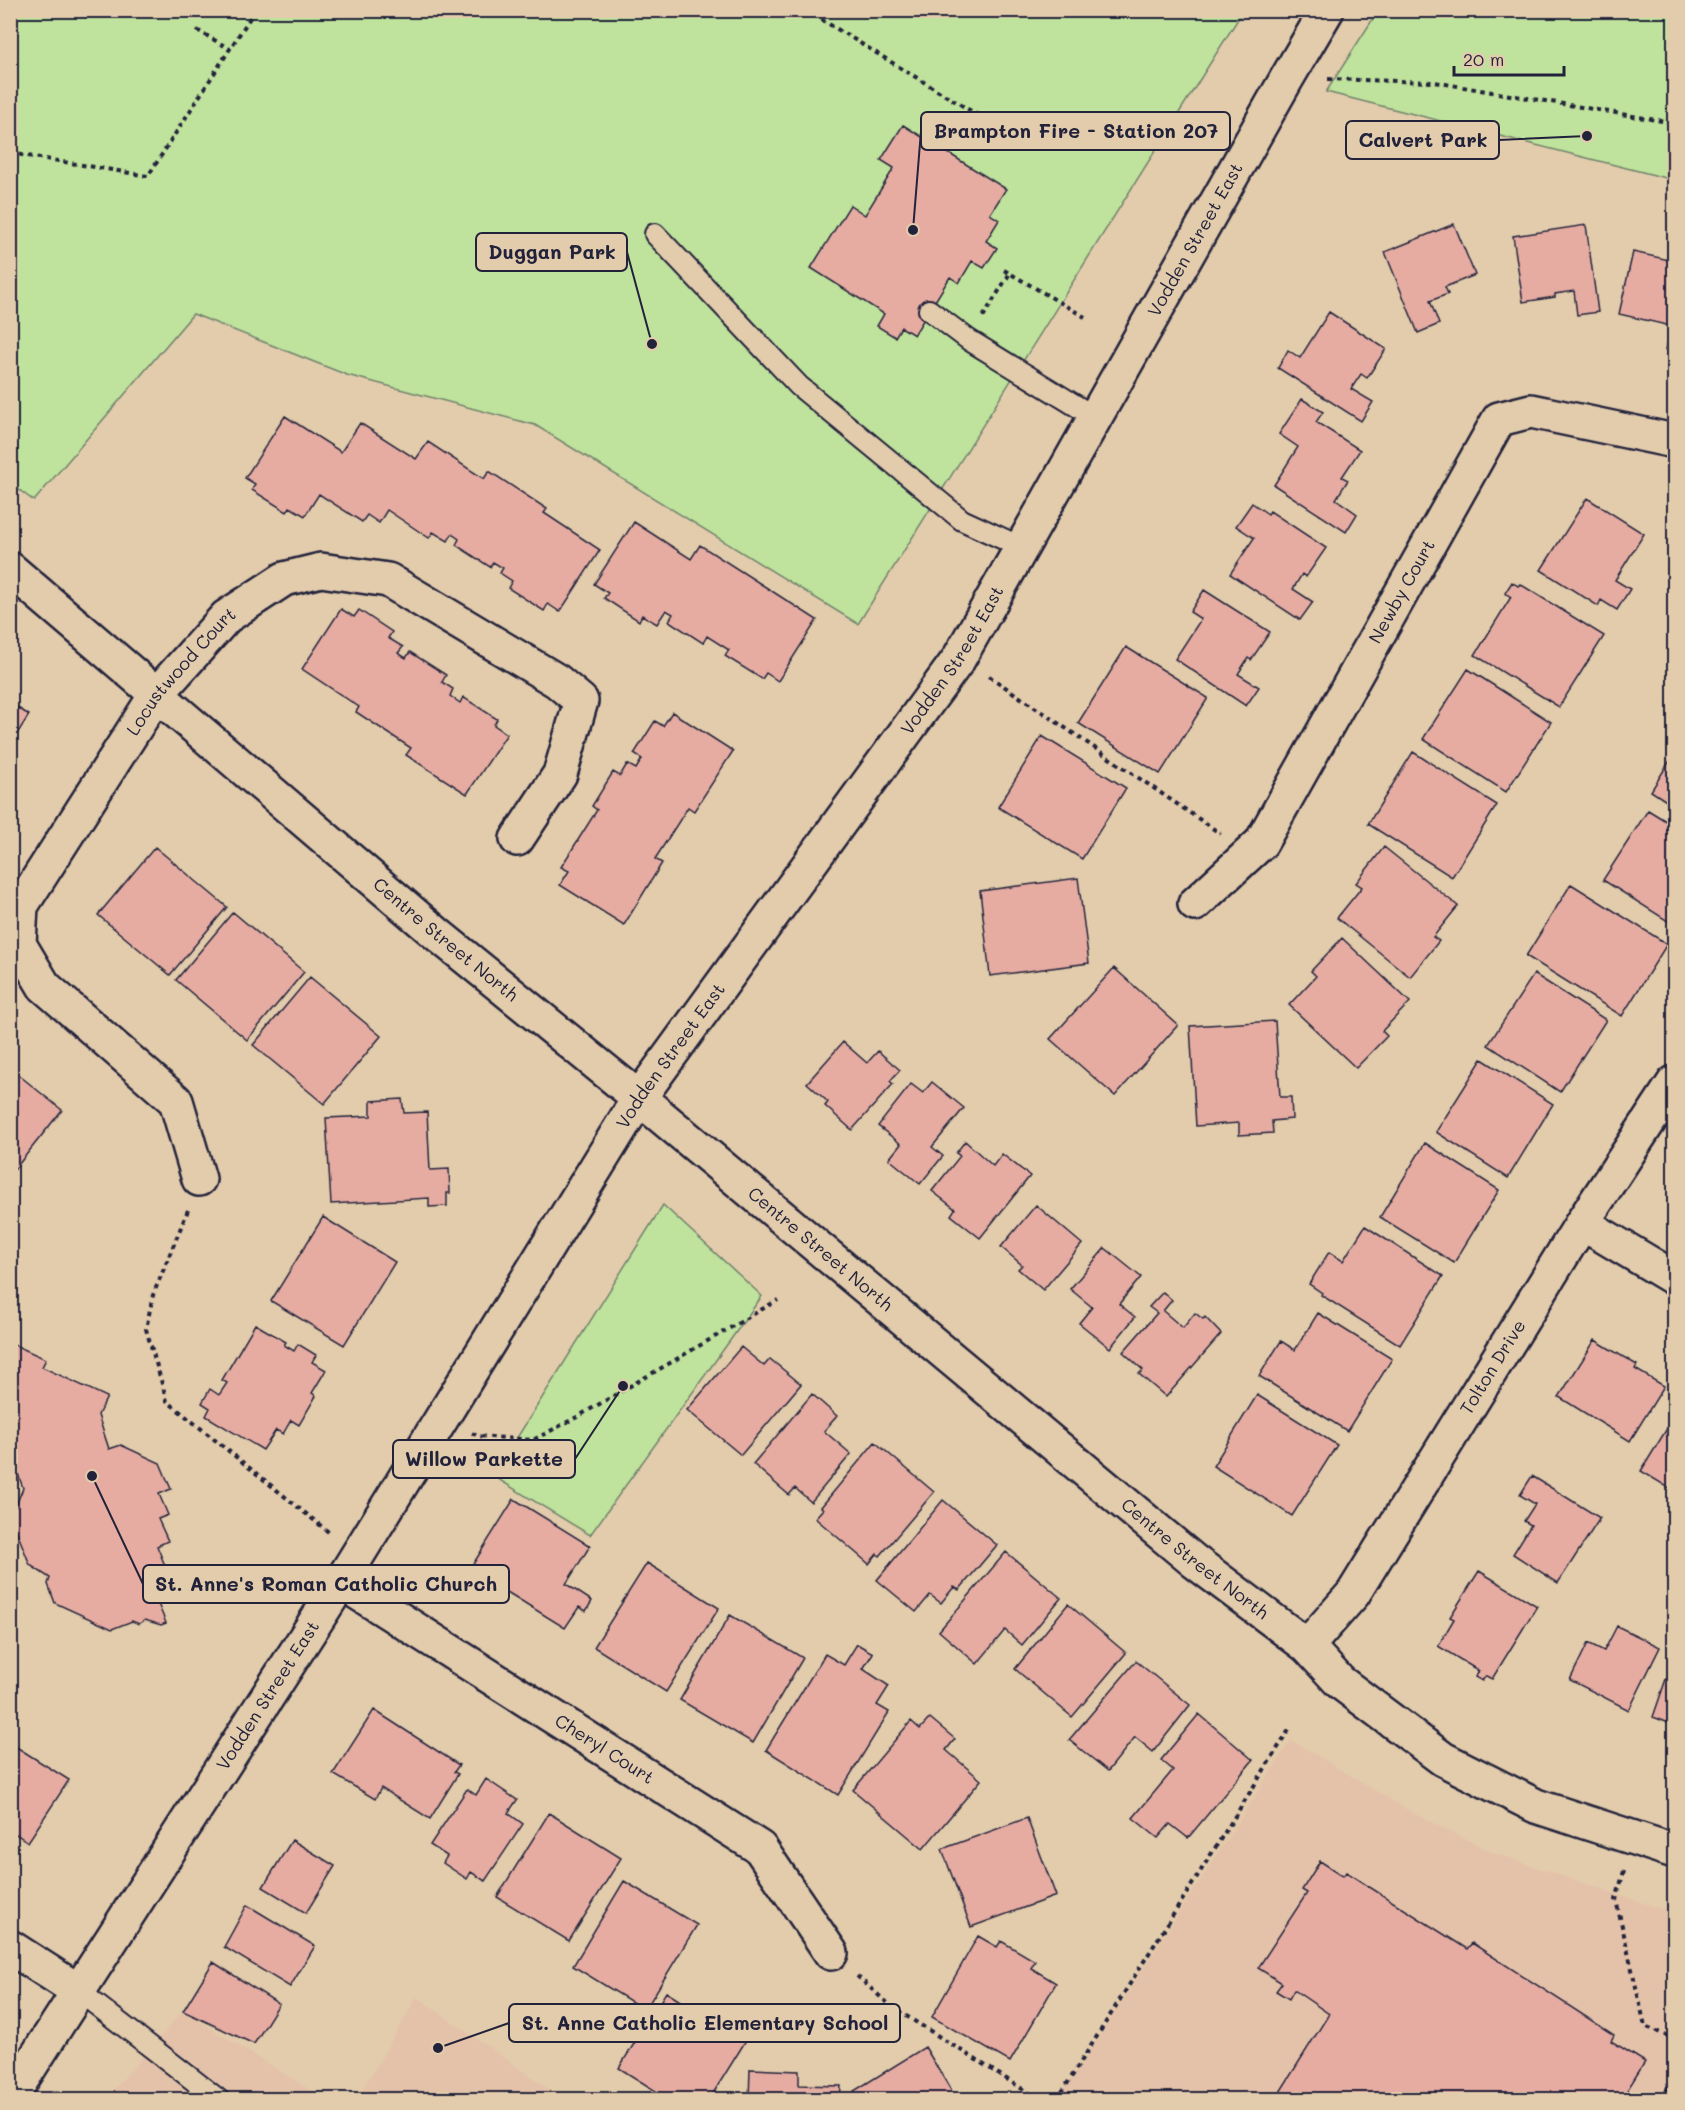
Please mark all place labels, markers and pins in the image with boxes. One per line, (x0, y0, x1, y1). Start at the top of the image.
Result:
callout: Brampton Fire - Station 207 (921, 112, 1230, 150)
callout: Calvert Park (1346, 121, 1499, 159)
callout: Duggan Park (476, 233, 627, 271)
callout: Willow Parkette (393, 1440, 575, 1478)
callout: St. Anne's Roman Catholic Church (143, 1565, 509, 1603)
callout: St. Anne Catholic Elementary School (509, 2004, 900, 2042)

